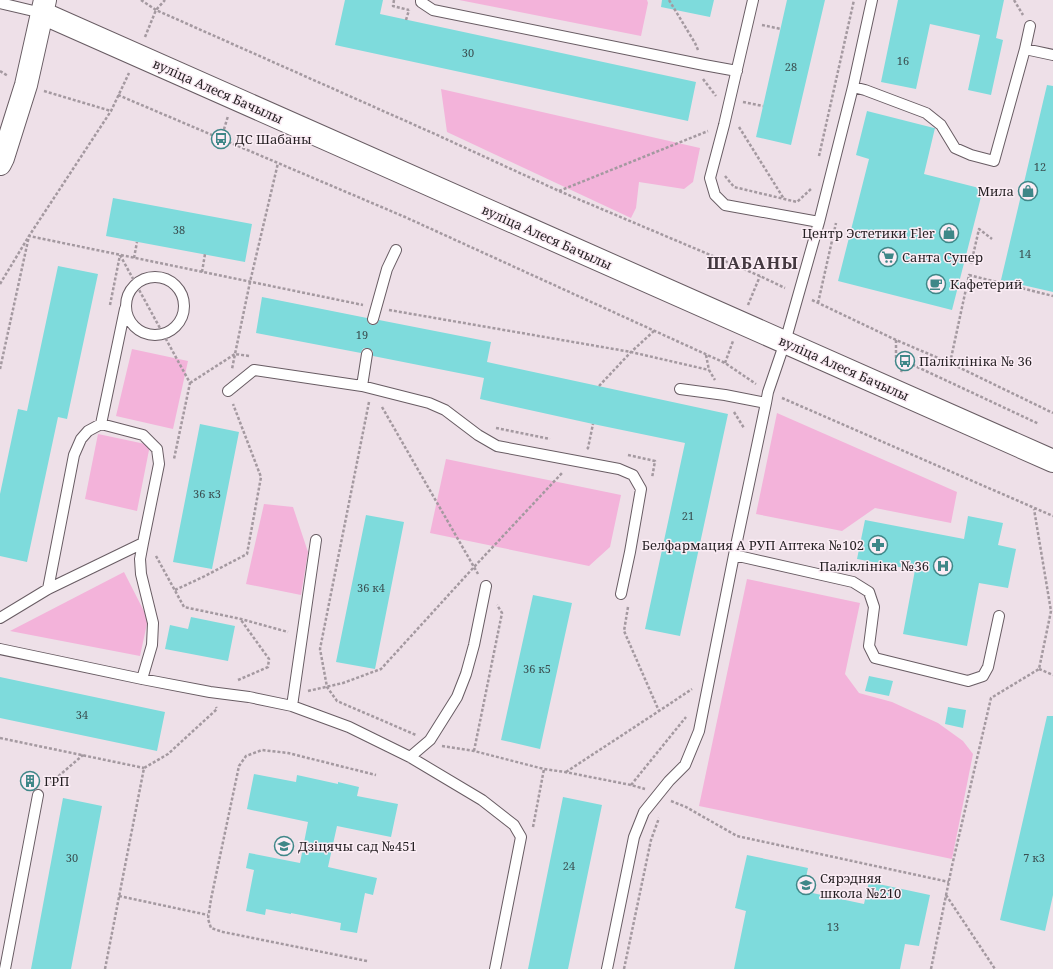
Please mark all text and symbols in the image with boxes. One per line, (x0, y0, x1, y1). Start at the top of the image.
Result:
house number: 30 (462, 45, 474, 60)
house number: 16 (897, 53, 909, 68)
street label: вуліца Алеся Бачылы (150, 54, 286, 128)
house number: 28 (785, 59, 797, 74)
bus stop icon: ДС Шабаны (210, 128, 232, 150)
place label: ДС Шабаны (235, 130, 312, 148)
house number: 12 (1034, 159, 1046, 174)
shop icon: Мила (1017, 180, 1039, 202)
place label: Мила (977, 182, 1014, 200)
street label: вуліца Алеся Бачылы (479, 200, 615, 274)
house number: 38 (173, 222, 185, 237)
shop icon: Центр Эстетики Fler (938, 222, 960, 244)
place label: Центр Эстетики Fler (802, 224, 935, 242)
supermarket icon: Санта Супер (877, 246, 899, 268)
house number: 14 (1019, 246, 1031, 261)
place label: Санта Супер (902, 248, 983, 266)
district label: ШАБАНЫ (707, 251, 799, 274)
cafe icon: Кафетерий (925, 273, 947, 295)
place label: Кафетерий (950, 275, 1023, 293)
house number: 19 (356, 327, 368, 342)
street label: вуліца Алеся Бачылы (776, 331, 912, 405)
bus stop icon: Паліклініка № 36 (894, 350, 916, 372)
place label: Паліклініка № 36 (919, 352, 1032, 370)
house number: 36 к3 (193, 486, 221, 501)
house number: 21 (682, 508, 694, 523)
pharmacy icon: Белфармация А РУП Аптека №102 (867, 534, 889, 556)
place label: Белфармация А РУП Аптека №102 (642, 536, 864, 554)
hospital icon: Паліклініка №36 (932, 555, 954, 577)
place label: Паліклініка №36 (819, 557, 929, 575)
house number: 36 к4 (357, 580, 385, 595)
house number: 36 к5 (523, 661, 551, 676)
house number: 34 (76, 707, 88, 722)
building icon: ГРП (19, 770, 41, 792)
place label: ГРП (44, 772, 70, 790)
school or university icon: Дзіцячы сад №451 (273, 835, 295, 857)
place label: Дзіцячы сад №451 (298, 837, 417, 855)
house number: 30 (66, 850, 78, 865)
house number: 7 к3 (1023, 850, 1045, 865)
house number: 24 (563, 858, 575, 873)
place label: Сярэдняя школа №210 (820, 869, 901, 902)
school or university icon: Сярэдняя школа №210 (795, 874, 817, 896)
house number: 13 (827, 919, 839, 934)

